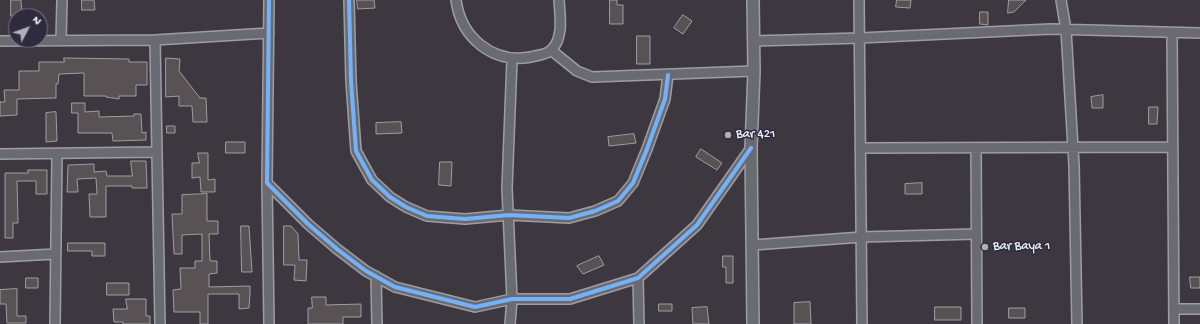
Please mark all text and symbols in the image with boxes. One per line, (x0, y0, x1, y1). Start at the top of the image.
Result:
north arrow (8, 8, 48, 48)
text: N (29, 14, 43, 27)
place label: Bar 421 (736, 127, 775, 143)
marker: Bar 421 (723, 130, 733, 140)
place label: Bar Baya 1 (993, 239, 1050, 255)
marker: Bar Baya 1 (980, 242, 990, 252)

